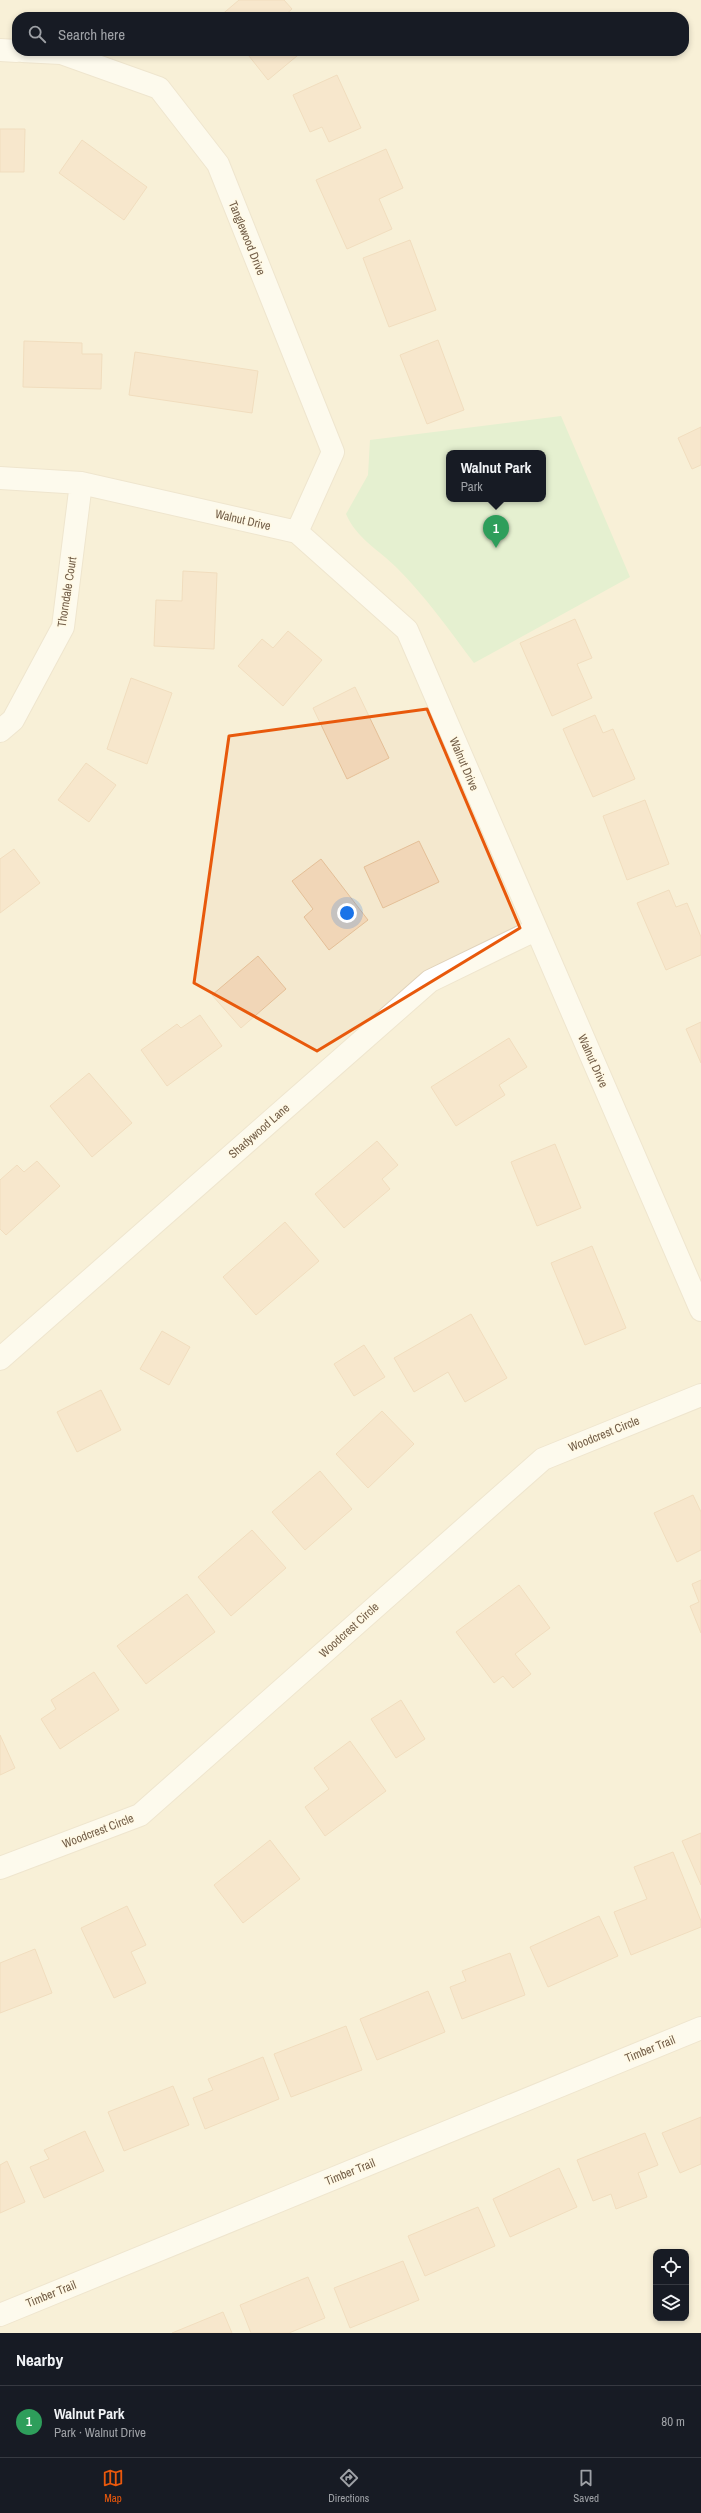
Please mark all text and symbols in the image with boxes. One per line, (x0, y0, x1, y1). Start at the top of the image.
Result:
search box (12, 12, 689, 56)
icon: search (26, 23, 48, 45)
text: Search here (58, 24, 125, 45)
street label: Tanglewood Drive (225, 198, 269, 278)
popup (446, 450, 546, 502)
text: Walnut Park (461, 457, 531, 478)
text: Park (461, 478, 483, 495)
street label: Walnut Drive (214, 506, 272, 534)
pin: 1 (483, 515, 509, 548)
street label: Thorndale Court (54, 555, 81, 628)
street label: Walnut Drive (446, 735, 482, 793)
your location (337, 903, 357, 923)
street label: Walnut Drive (574, 1032, 612, 1090)
street label: Shadywood Lane (225, 1100, 293, 1162)
street label: Woodcrest Circle (566, 1412, 642, 1456)
street label: Woodcrest Circle (316, 1599, 382, 1661)
street label: Woodcrest Circle (60, 1810, 136, 1852)
street label: Timber Trail (623, 2032, 677, 2066)
street label: Timber Trail (323, 2155, 377, 2189)
map controls (653, 2249, 689, 2321)
button: locate (653, 2249, 689, 2285)
street label: Timber Trail (24, 2277, 78, 2311)
button: layers (653, 2285, 689, 2321)
text: Nearby (16, 2348, 63, 2371)
text: Walnut Park (54, 2403, 125, 2424)
text: 1 (26, 2413, 32, 2430)
text: 80 m (661, 2413, 685, 2430)
text: Park · Walnut Drive (54, 2424, 146, 2441)
tab: Map (102, 2467, 124, 2505)
tab: Directions (328, 2467, 369, 2505)
tab: Saved (573, 2467, 599, 2505)

